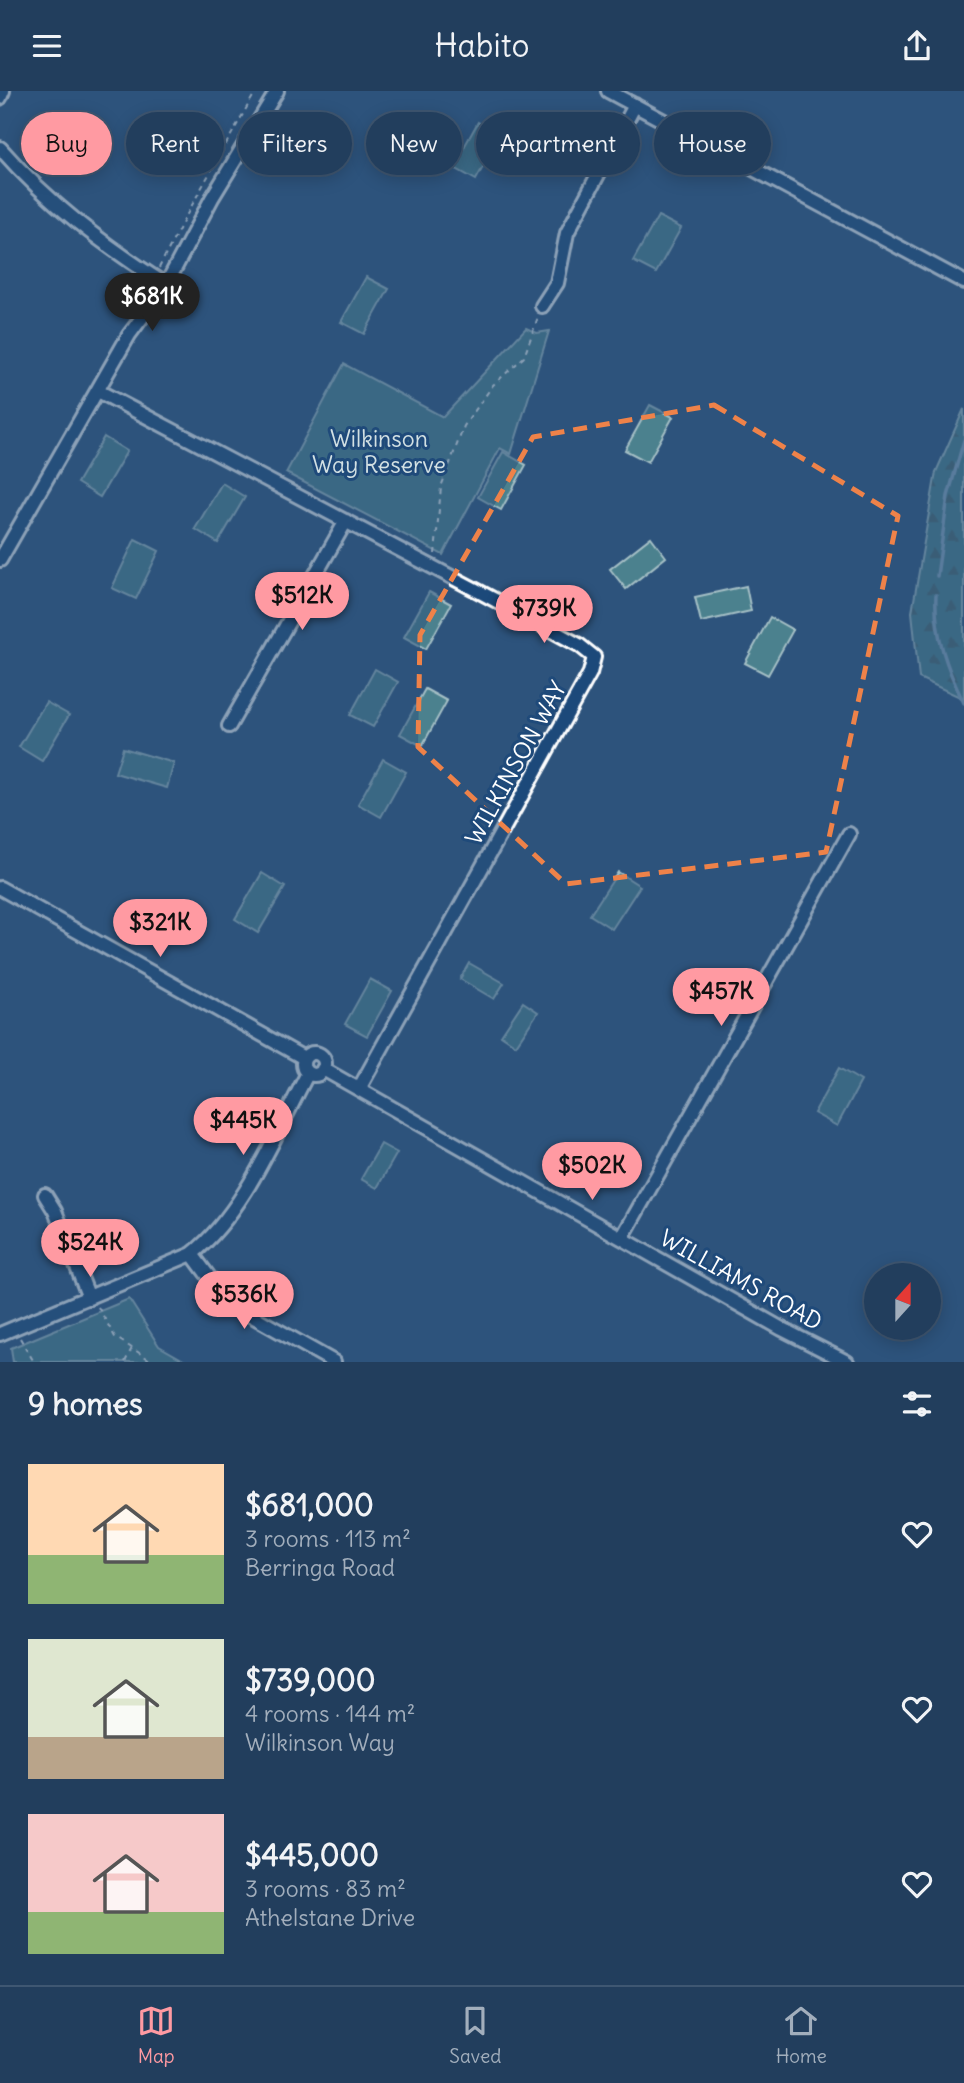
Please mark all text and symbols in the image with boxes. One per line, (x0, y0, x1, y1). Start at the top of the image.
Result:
text: Habito (435, 25, 529, 66)
icon: menu (28, 27, 66, 65)
icon: share (898, 27, 936, 65)
chip: Buy (21, 112, 112, 175)
chip: Rent (126, 112, 224, 175)
chip: Filters (238, 112, 352, 175)
chip: New (366, 112, 462, 175)
chip: Apartment (476, 112, 640, 175)
chip: House (654, 112, 771, 175)
pin: $681K (103, 273, 201, 333)
text: $681K (121, 281, 183, 310)
park label: Wilkinson Way Reserve (312, 424, 446, 479)
pin: $512K (253, 573, 351, 632)
text: $512K (271, 580, 333, 609)
pin: $739K (495, 585, 593, 645)
text: $739K (512, 593, 576, 622)
street label: WILKINSON WAY (459, 676, 573, 850)
pin: $321K (111, 899, 209, 959)
text: $321K (129, 907, 191, 936)
pin: $457K (672, 969, 770, 1028)
text: $457K (689, 976, 753, 1005)
pin: $445K (194, 1097, 292, 1157)
text: $445K (210, 1105, 276, 1134)
pin: $502K (543, 1143, 641, 1202)
text: $502K (558, 1150, 626, 1179)
pin: $524K (41, 1219, 139, 1279)
street label: WILLIAMS ROAD (655, 1223, 827, 1336)
text: $524K (57, 1227, 123, 1256)
north arrow (864, 1263, 942, 1341)
map controls (864, 1263, 941, 1340)
pin: $536K (195, 1271, 293, 1331)
text: $536K (211, 1279, 277, 1308)
text: 9 homes (28, 1385, 143, 1423)
icon: filters (898, 1385, 936, 1423)
text: $681,000 (245, 1486, 374, 1524)
icon: home (84, 1492, 168, 1576)
icon: heart (898, 1515, 936, 1553)
text: 3 rooms · 113 m² (245, 1524, 411, 1553)
text: Berringa Road (245, 1553, 395, 1582)
text: $739,000 (245, 1661, 376, 1699)
icon: home (84, 1667, 168, 1751)
icon: heart (898, 1690, 936, 1728)
text: 4 rooms · 144 m² (245, 1699, 415, 1728)
text: Wilkinson Way (245, 1728, 395, 1757)
text: $445,000 (245, 1836, 379, 1874)
icon: home (84, 1842, 168, 1926)
icon: heart (898, 1865, 936, 1903)
text: 3 rooms · 83 m² (245, 1874, 406, 1903)
text: Athelstane Drive (245, 1903, 415, 1932)
tab: Map (137, 2002, 175, 2068)
tab: Saved (449, 2002, 501, 2068)
tab: Home (776, 2002, 827, 2068)

